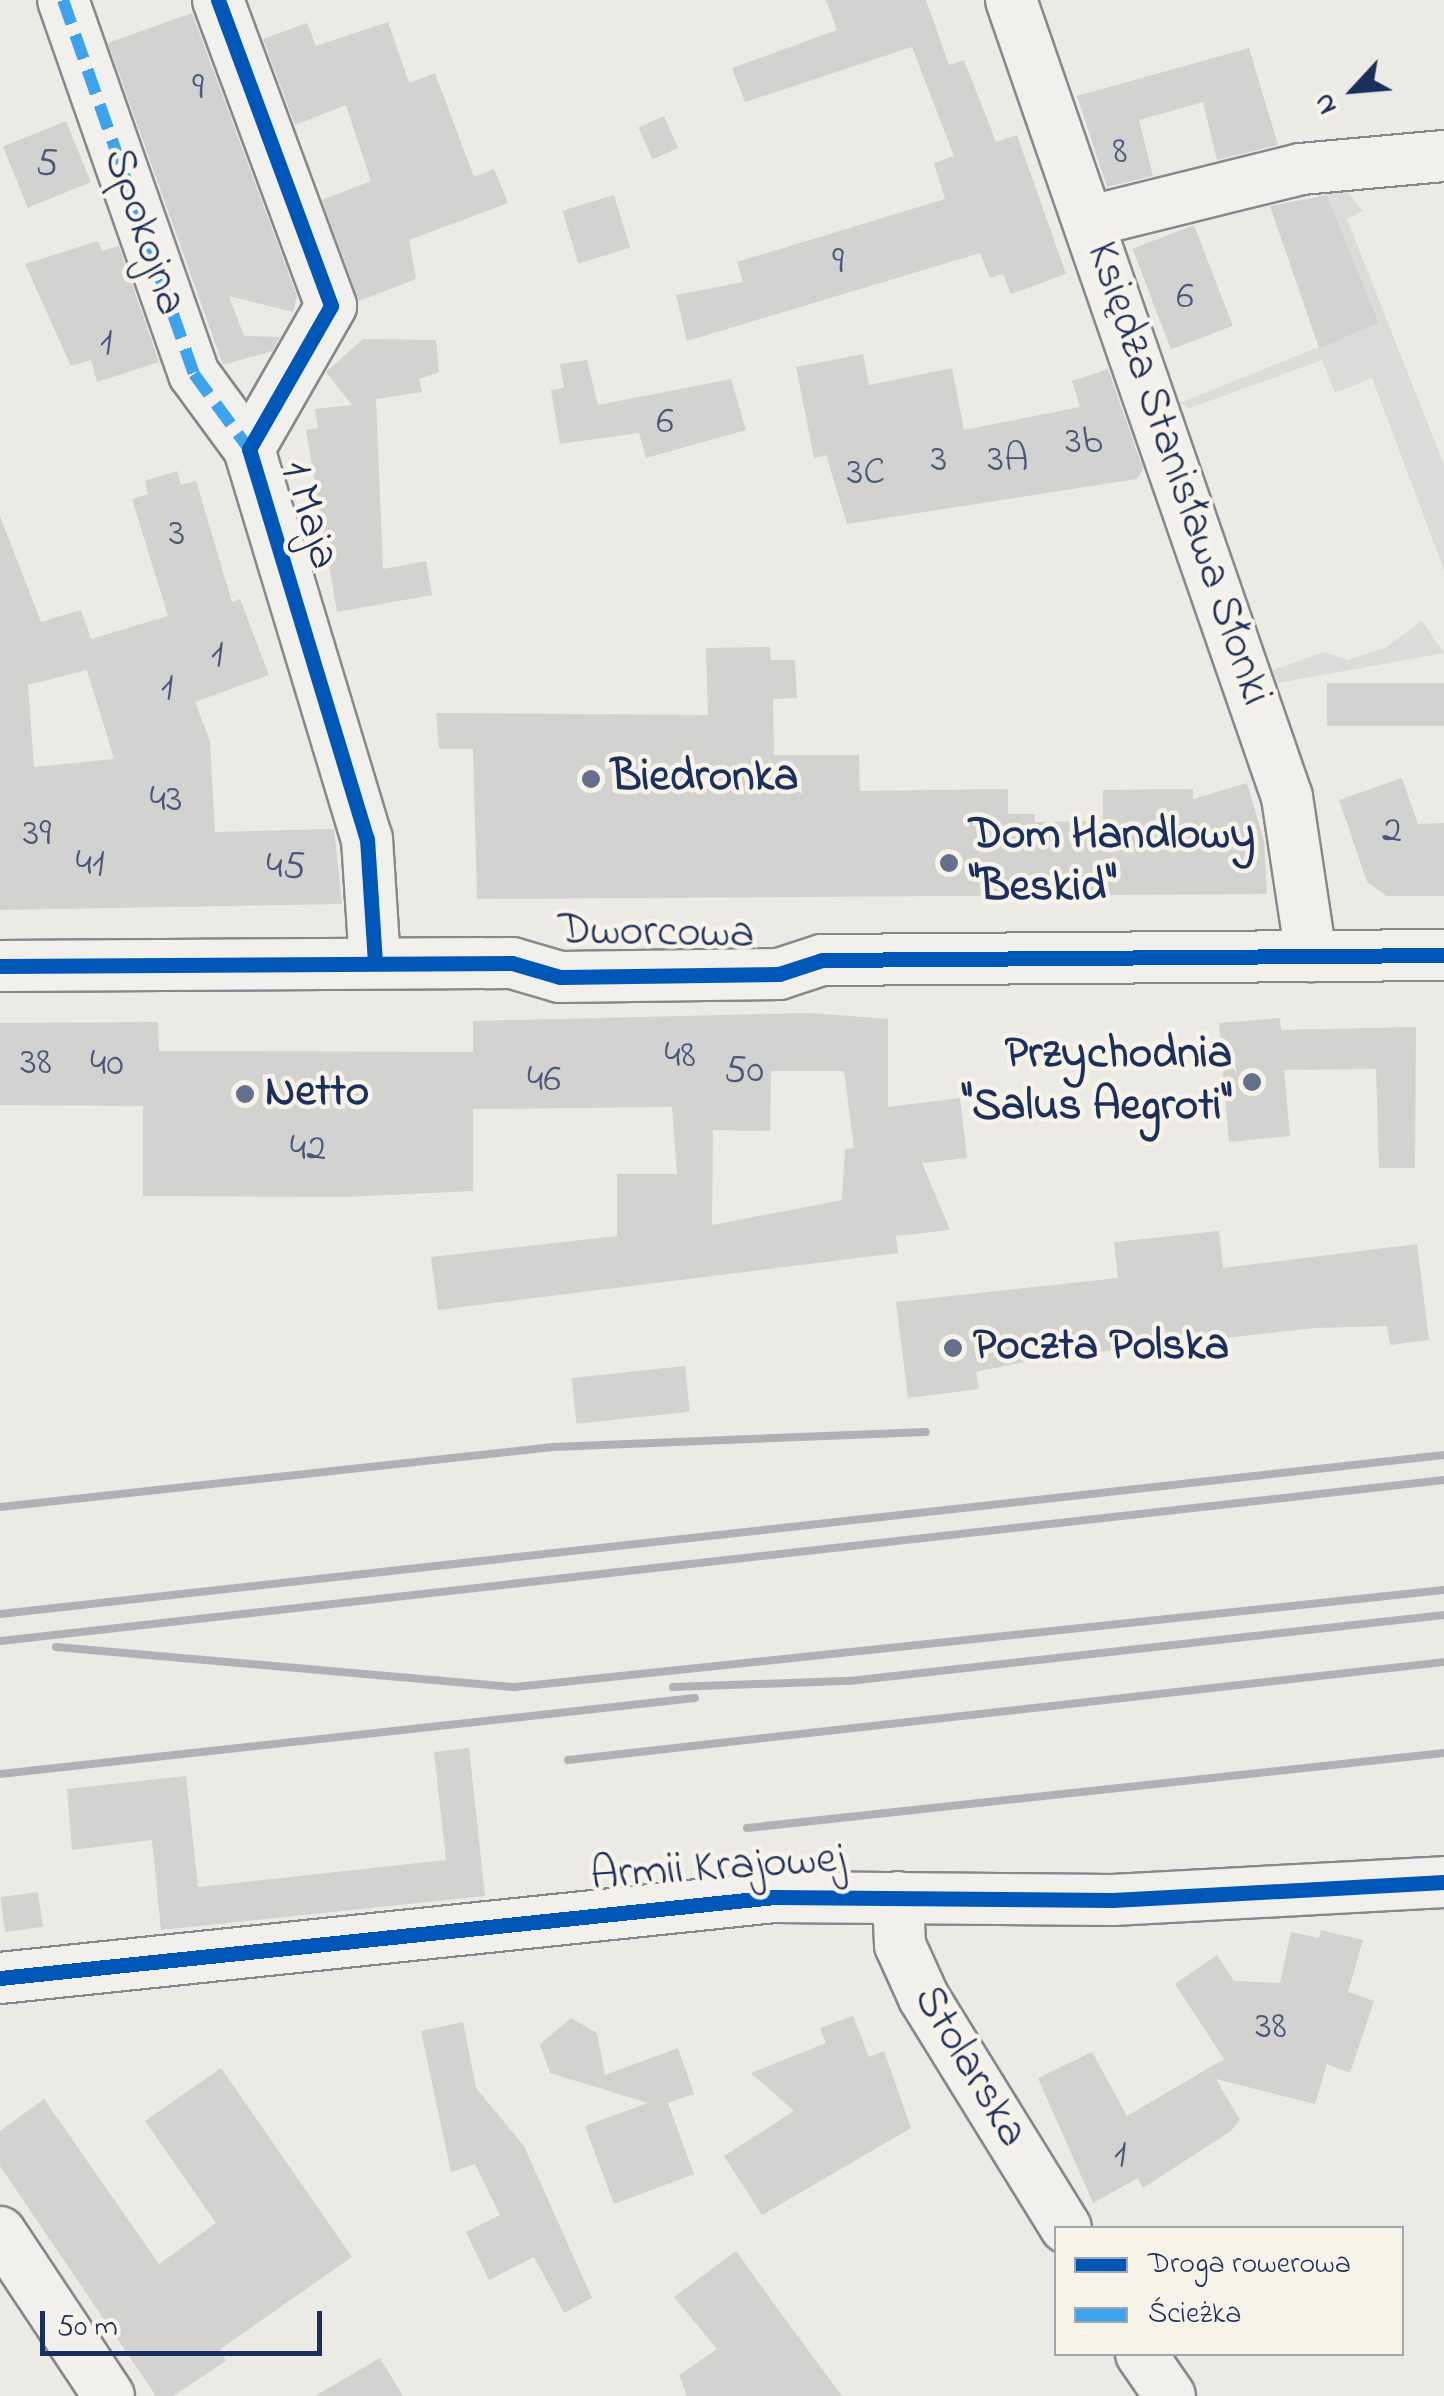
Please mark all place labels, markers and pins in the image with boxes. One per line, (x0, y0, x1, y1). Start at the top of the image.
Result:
place label: Biedronka (611, 752, 798, 806)
marker: Biedronka (580, 768, 602, 790)
place label: Dom Handlowy "Beskid" (969, 810, 1255, 916)
marker: Dom Handlowy "Beskid" (938, 852, 960, 874)
place label: Przychodnia "Salus Aegroti" (962, 1029, 1232, 1135)
place label: Netto (265, 1067, 369, 1121)
marker: Przychodnia "Salus Aegroti" (1241, 1071, 1263, 1093)
marker: Netto (234, 1083, 256, 1105)
place label: Poczta Polska (973, 1321, 1229, 1375)
marker: Poczta Polska (942, 1337, 964, 1359)

